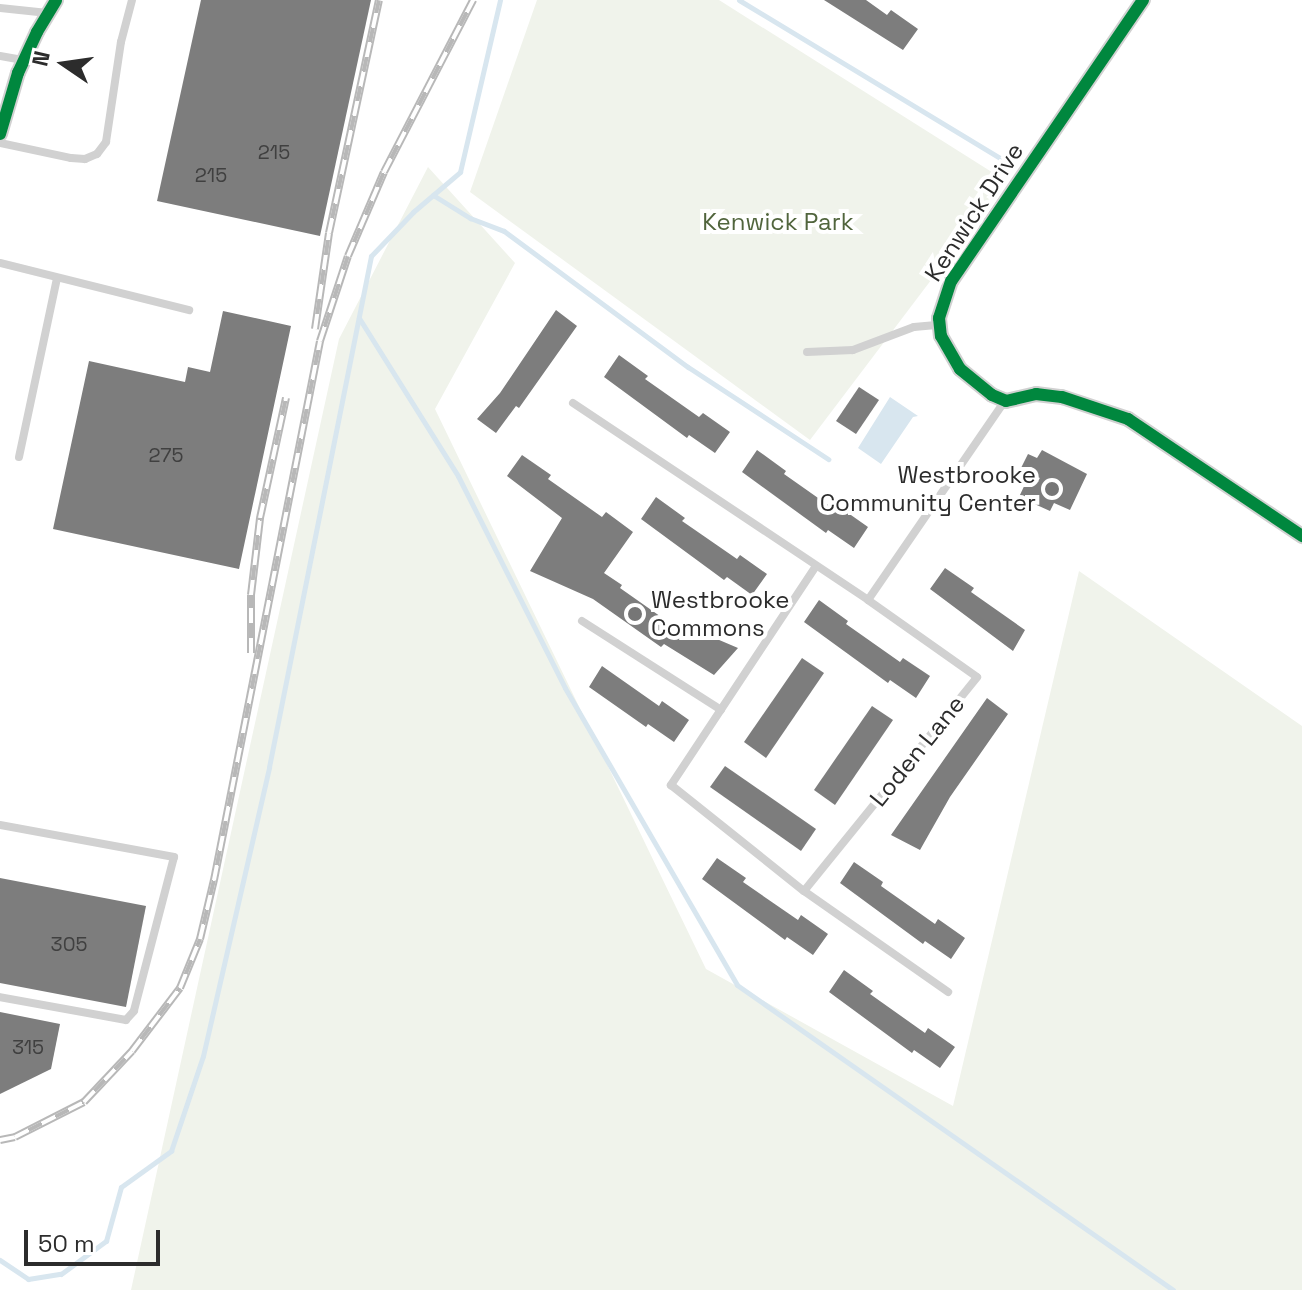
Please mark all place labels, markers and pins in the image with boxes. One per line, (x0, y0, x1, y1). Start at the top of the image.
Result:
place label: Westbrooke Community Center (820, 461, 1036, 517)
marker: Westbrooke Community Center (1043, 480, 1061, 498)
place label: Westbrooke Commons (651, 586, 790, 642)
marker: Westbrooke Commons (626, 605, 644, 623)

